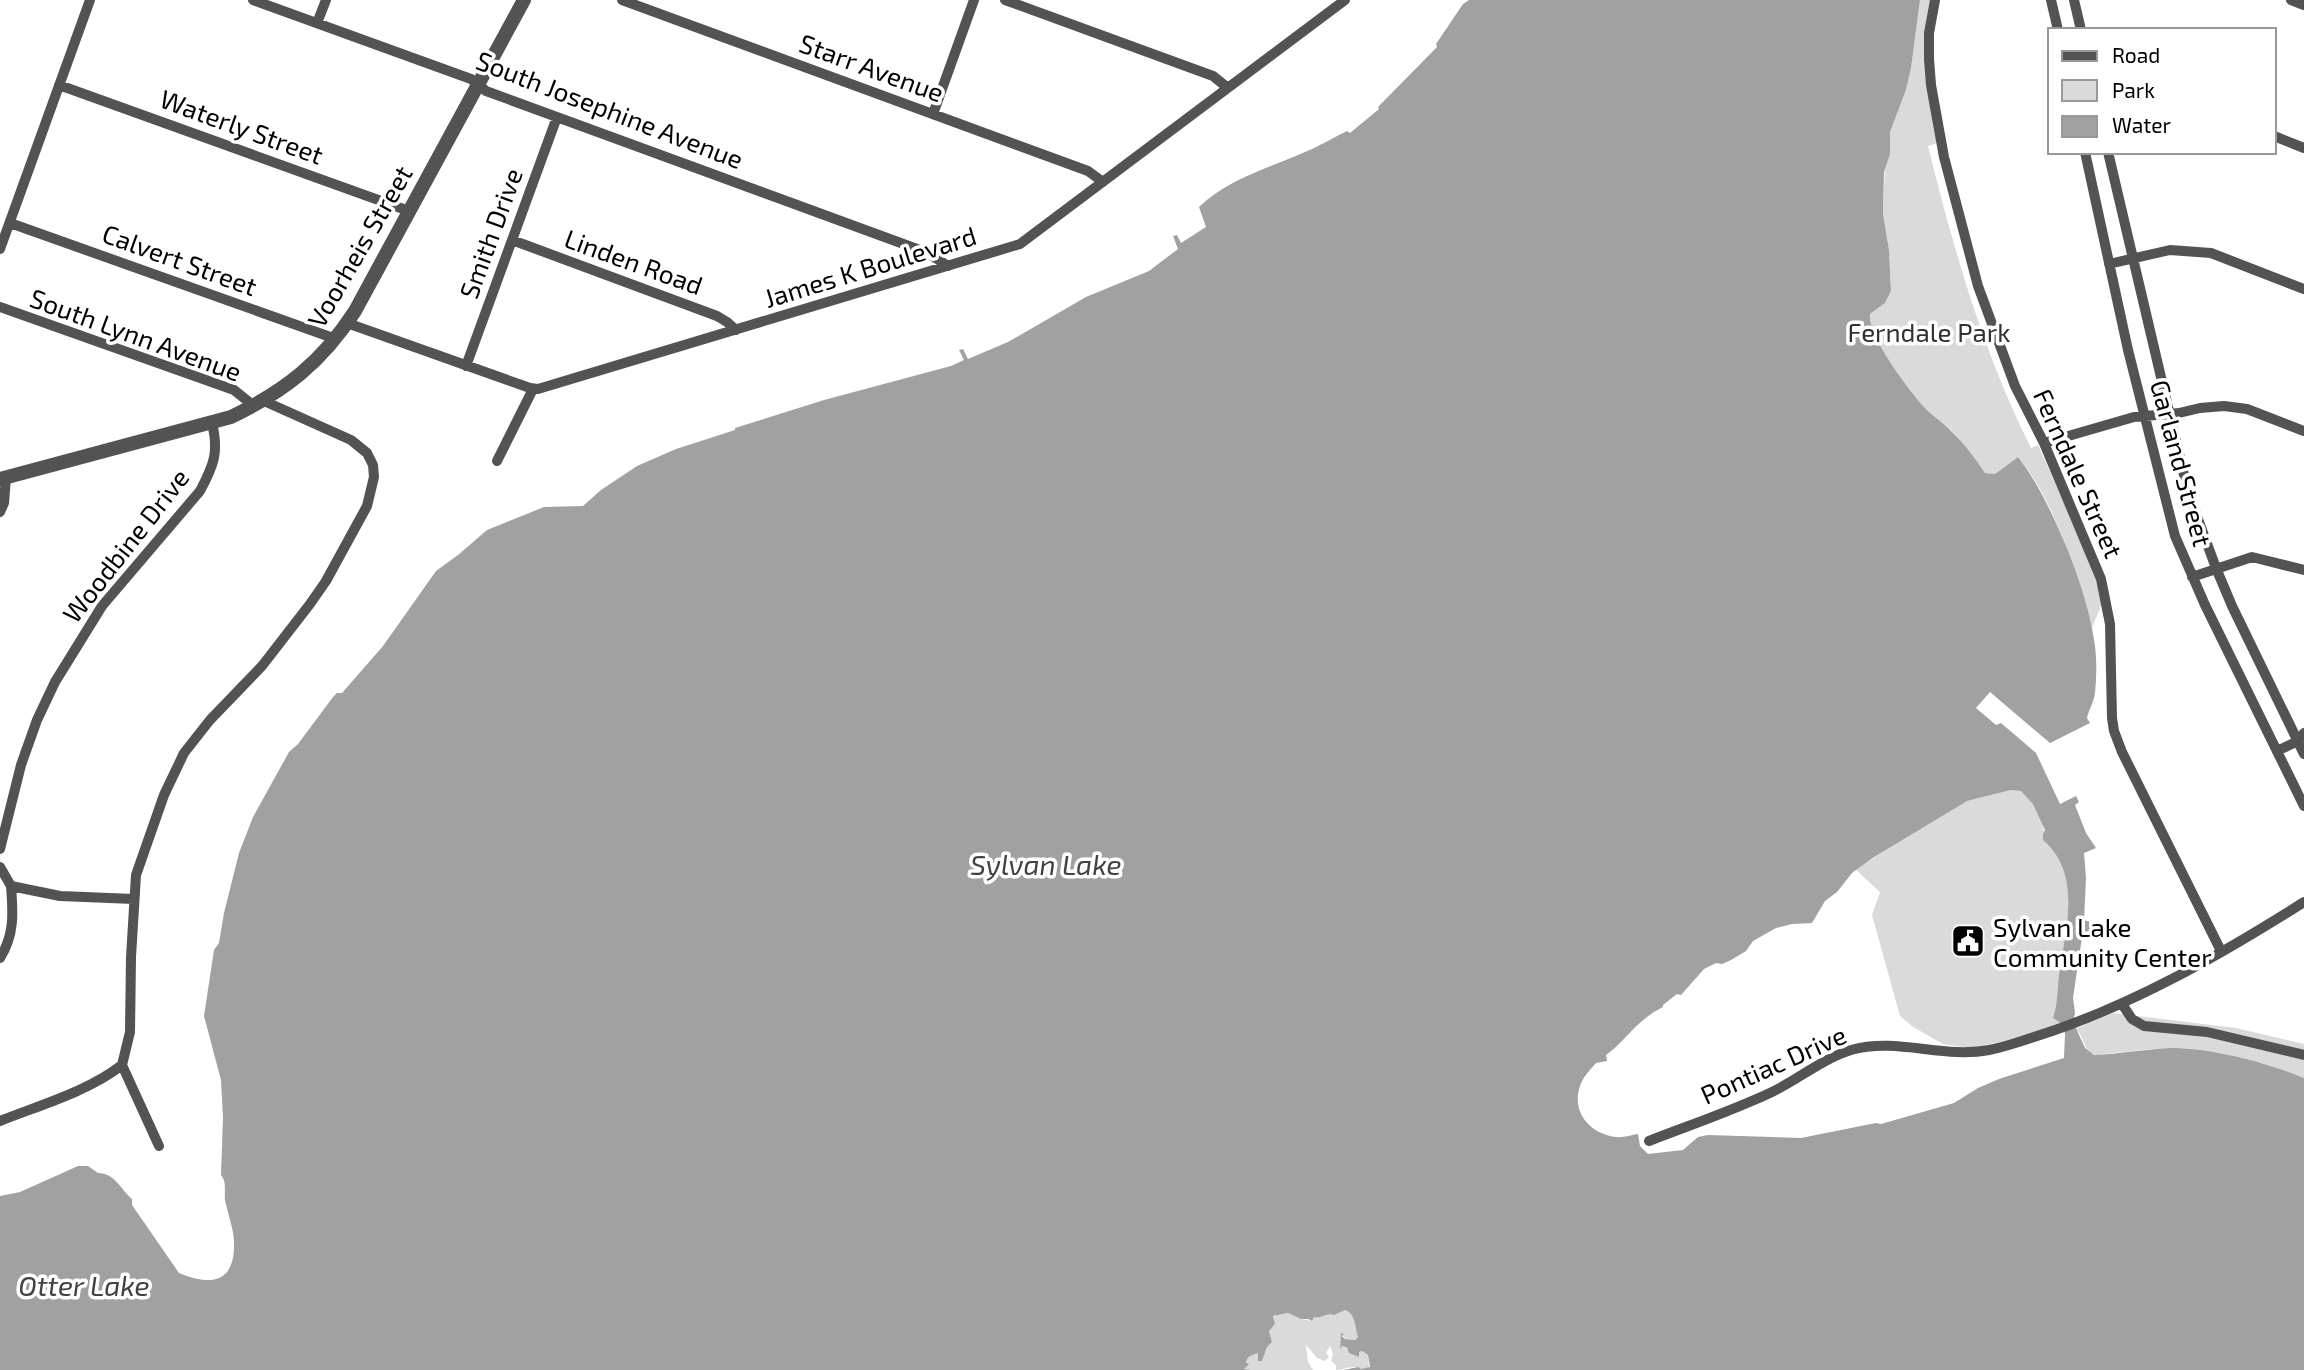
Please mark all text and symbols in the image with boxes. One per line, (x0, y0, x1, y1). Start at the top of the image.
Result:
street label: Starr Avenue (796, 27, 948, 107)
legend (2048, 28, 2276, 154)
text: Road (2112, 42, 2160, 67)
street label: South Josephine Avenue (472, 44, 748, 174)
text: Park (2112, 77, 2155, 102)
street label: Waterly Street (156, 82, 328, 170)
text: Water (2112, 112, 2171, 137)
street label: Voorheis Street (300, 160, 418, 332)
street label: Smith Drive (452, 164, 528, 302)
street label: Calvert Street (98, 217, 262, 301)
street label: James K Boulevard (760, 219, 980, 313)
street label: Linden Road (561, 222, 707, 300)
street label: South Lynn Avenue (26, 281, 246, 387)
park label: Ferndale Park (1848, 316, 2010, 347)
street label: Garland Street (2145, 376, 2219, 550)
street label: Ferndale Street (2028, 384, 2130, 563)
street label: Woodbine Drive (55, 462, 195, 628)
water label: Sylvan Lake (970, 847, 1122, 881)
place label: Sylvan Lake Community Center (1993, 911, 2212, 972)
public building icon: Sylvan Lake Community Center (1949, 922, 1987, 960)
street label: Pontiac Drive (1695, 1018, 1851, 1110)
water label: Otter Lake (18, 1268, 150, 1302)

